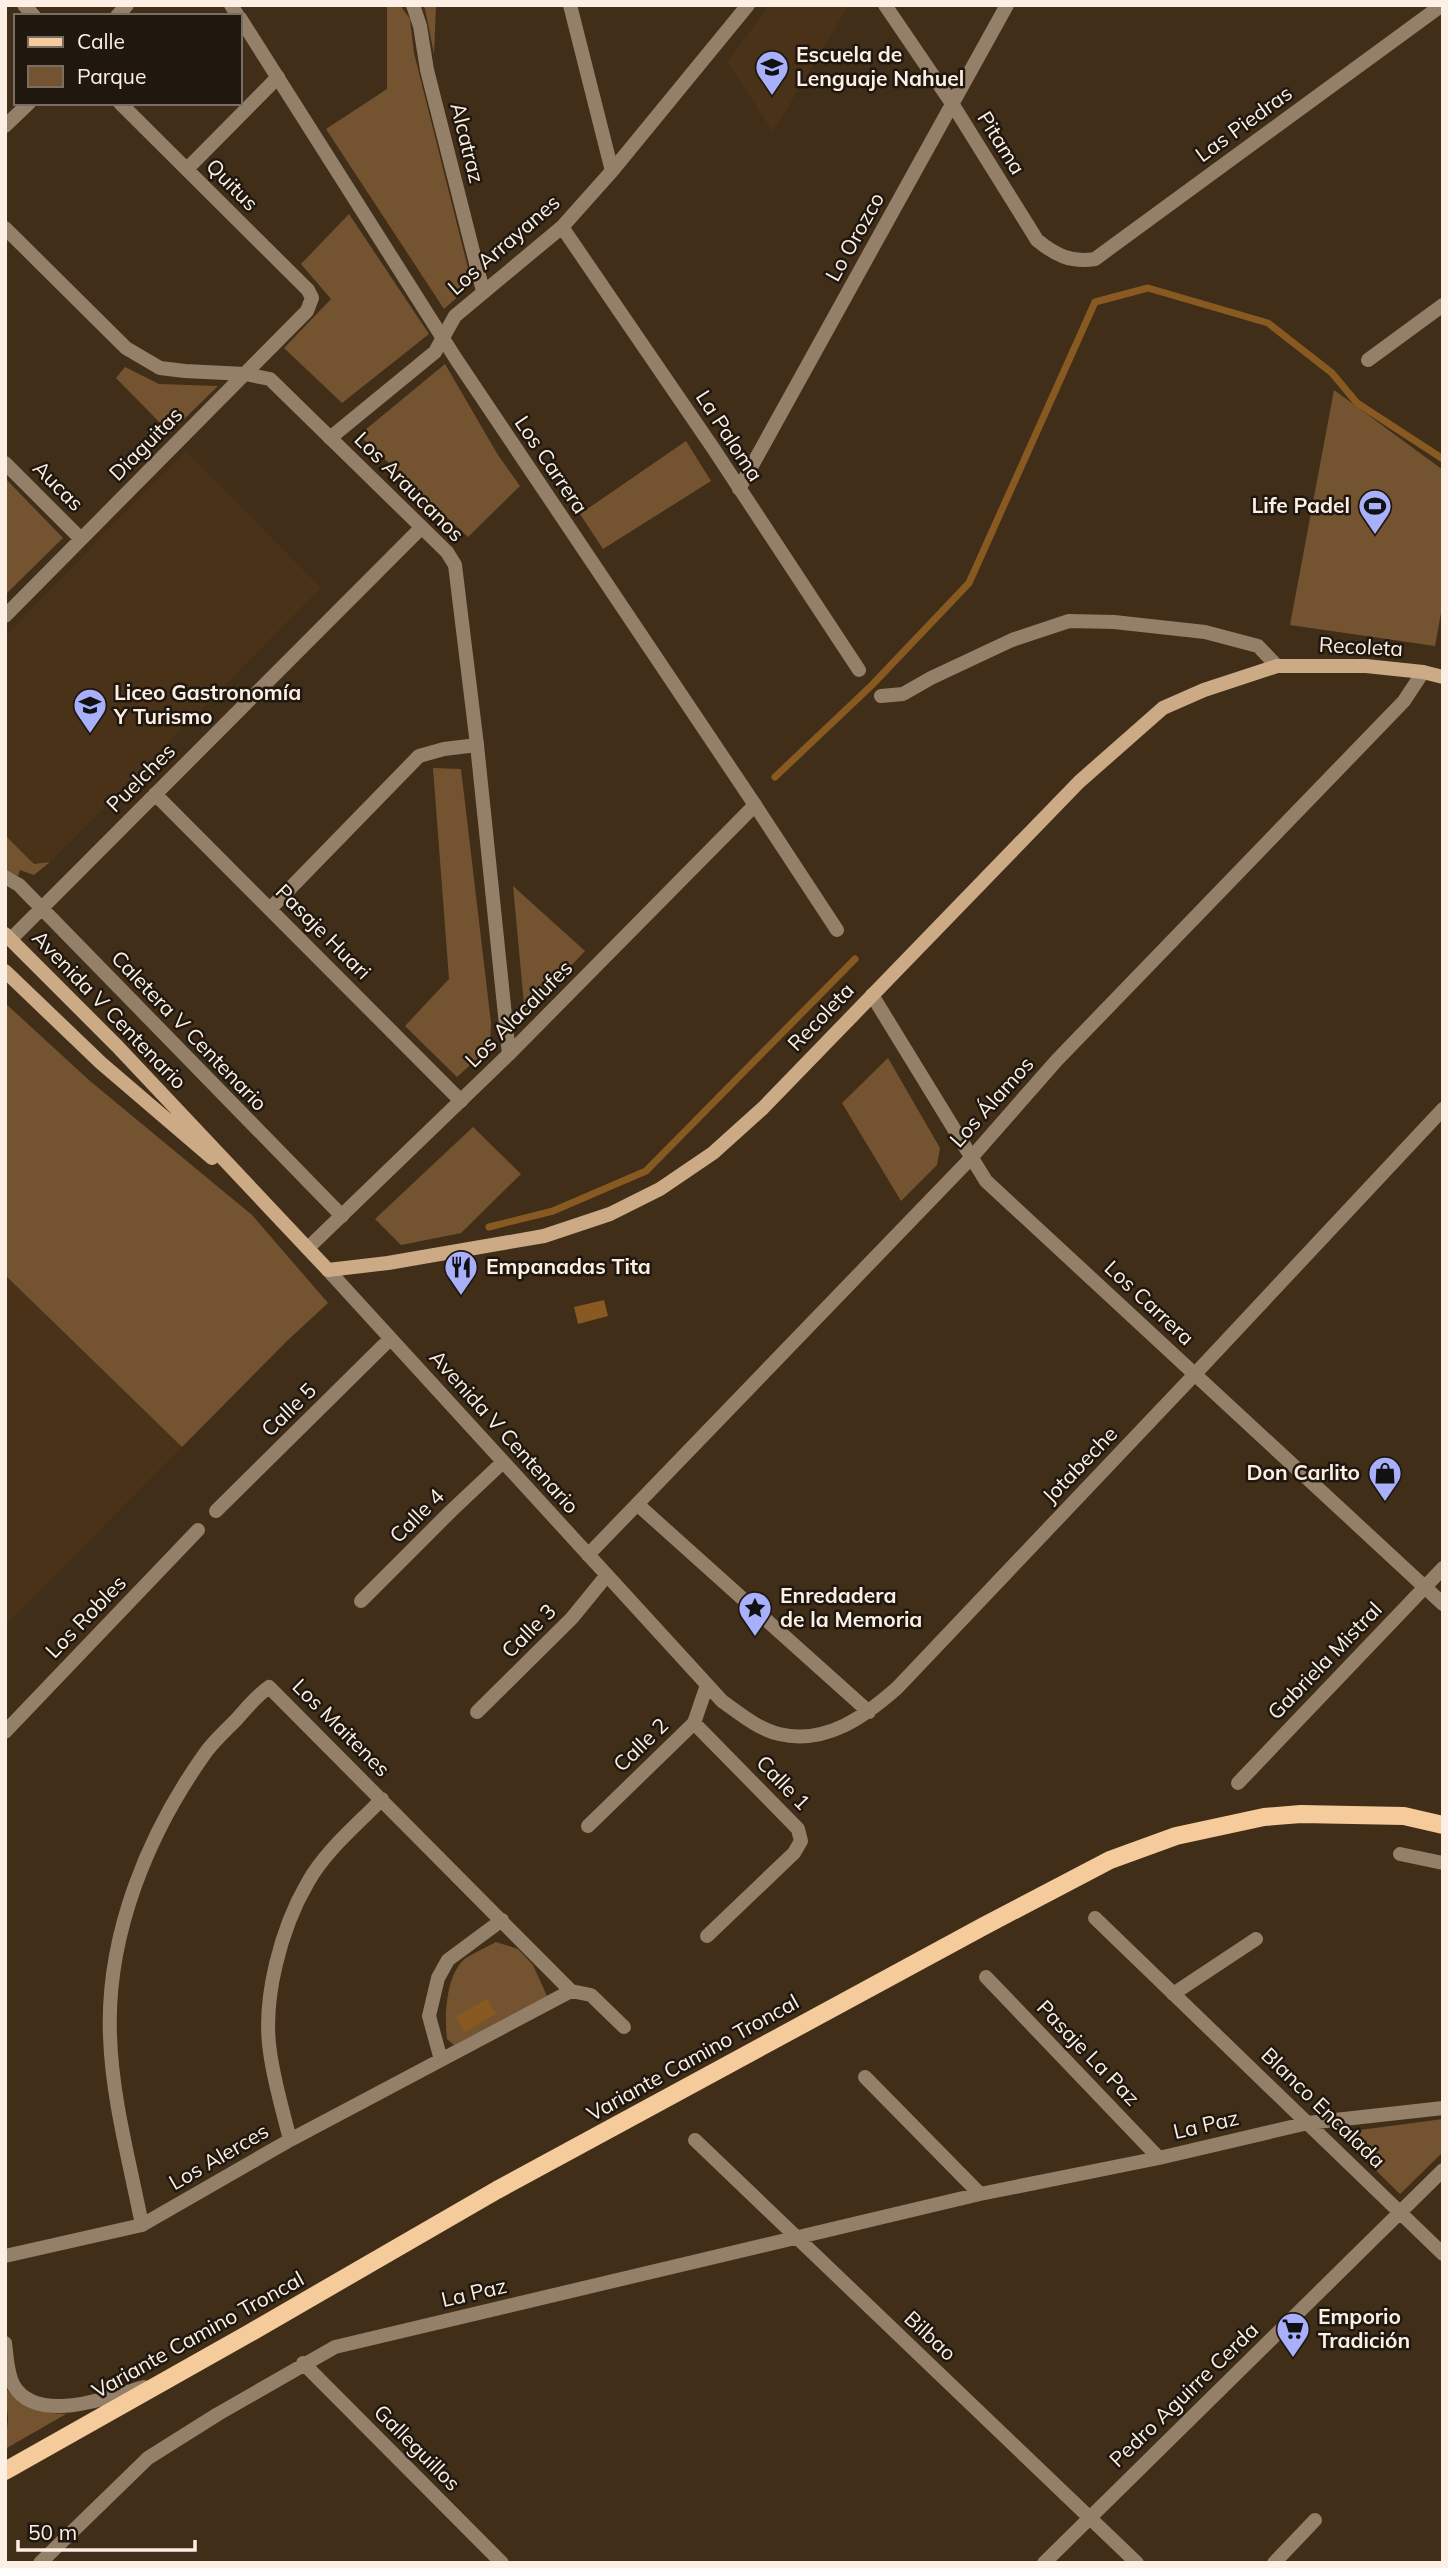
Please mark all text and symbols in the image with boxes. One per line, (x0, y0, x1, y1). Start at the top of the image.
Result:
legend (14, 14, 242, 105)
text: Calle (77, 28, 125, 54)
place label: Escuela de Lenguaje Nahuel (796, 41, 964, 91)
school or university icon: Escuela de Lenguaje Nahuel (753, 48, 791, 97)
text: Parque (77, 63, 146, 89)
street label: Las Piedras (1190, 79, 1297, 167)
street label: Alcatraz (445, 100, 490, 186)
street label: Pitama (972, 106, 1031, 179)
street label: Quitus (201, 153, 264, 216)
street label: Lo Orozco (819, 188, 889, 285)
street label: Los Arrayanes (442, 189, 565, 300)
street label: La Paloma (691, 385, 769, 486)
street label: Diaguitas (103, 401, 188, 486)
street label: Los Carrera (510, 411, 594, 518)
street label: Los Araucanos (349, 426, 470, 547)
street label: Aucas (28, 455, 89, 516)
sports icon: Life Padel (1356, 487, 1394, 536)
place label: Life Padel (1252, 492, 1350, 518)
street label: Recoleta (1318, 631, 1404, 661)
place label: Liceo Gastronomía Y Turismo (113, 679, 301, 729)
school or university icon: Liceo Gastronomía Y Turismo (71, 686, 109, 735)
street label: Puelches (100, 737, 180, 817)
street label: Pasaje Huari (271, 878, 377, 984)
street label: Avenida V Centenario (27, 924, 192, 1094)
street label: Caletera V Centenario (106, 945, 273, 1116)
street label: Los Alacalufes (459, 954, 577, 1072)
street label: Recoleta (782, 977, 859, 1056)
street label: Los Álamos (944, 1051, 1039, 1152)
restaurant icon: Empanadas Tita (442, 1248, 480, 1297)
place label: Empanadas Tita (486, 1253, 651, 1279)
street label: Los Carrera (1100, 1254, 1200, 1350)
street label: Avenida V Centenario (424, 1344, 585, 1518)
street label: Calle 5 (255, 1377, 321, 1442)
street label: Jotabeche (1036, 1420, 1122, 1508)
shop icon: Don Carlito (1366, 1454, 1404, 1503)
place label: Don Carlito (1247, 1459, 1360, 1485)
street label: Calle 4 (384, 1482, 449, 1548)
street label: Los Robles (39, 1570, 131, 1663)
place label: Enredadera de la Memoria (780, 1582, 922, 1632)
place icon: Enredadera de la Memoria (736, 1589, 774, 1638)
street label: Gabriela Mistral (1262, 1596, 1387, 1725)
street label: Calle 3 (496, 1598, 561, 1663)
street label: Los Maitenes (287, 1673, 396, 1782)
street label: Calle 2 (607, 1712, 673, 1777)
street label: Calle 1 (751, 1749, 816, 1815)
street label: Variante Camino Troncal (582, 1988, 803, 2126)
street label: Pasaje La Paz (1032, 1994, 1146, 2111)
street label: Blanco Encalada (1256, 2042, 1391, 2173)
street label: La Paz (1171, 2104, 1241, 2144)
street label: Los Alerces (164, 2117, 273, 2195)
street label: Variante Camino Troncal (87, 2265, 308, 2403)
street label: La Paz (439, 2272, 509, 2312)
place label: Emporio Tradición (1318, 2303, 1410, 2353)
street label: Bilbao (899, 2305, 962, 2366)
supermarket icon: Emporio Tradición (1274, 2310, 1312, 2359)
street label: Pedro Aguirre Cerda (1103, 2316, 1263, 2472)
street label: Galleguillos (369, 2399, 466, 2496)
scale bar (18, 2508, 194, 2552)
text: 50 m (28, 2519, 77, 2545)

